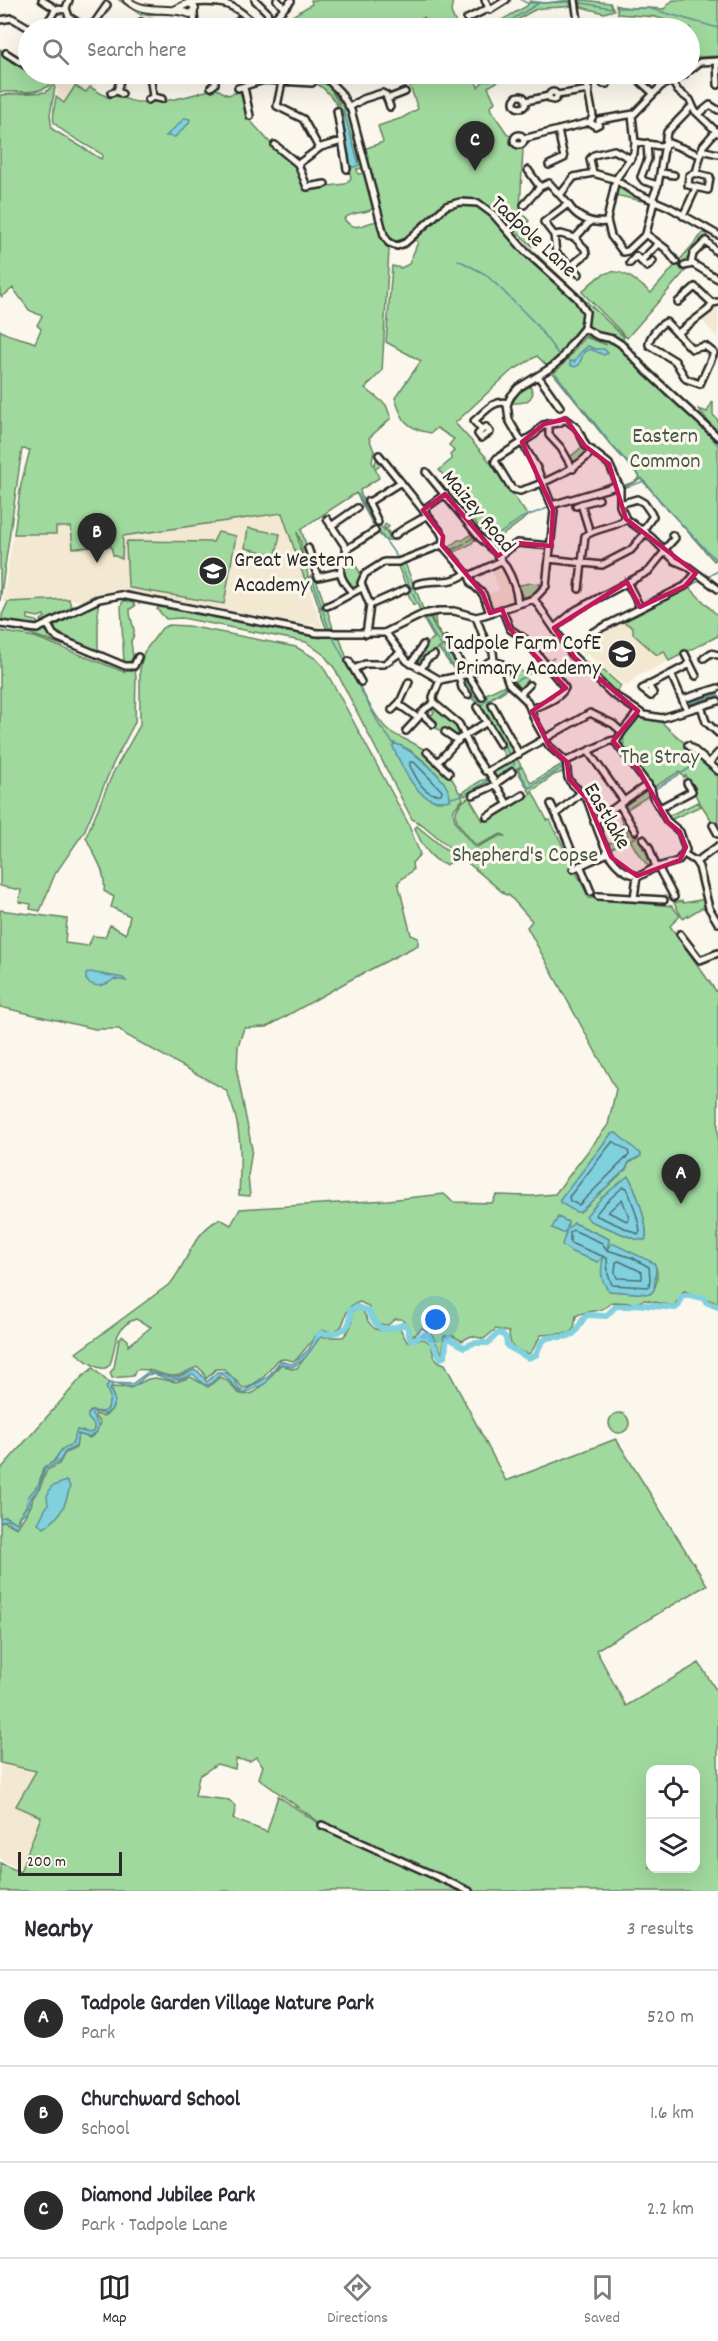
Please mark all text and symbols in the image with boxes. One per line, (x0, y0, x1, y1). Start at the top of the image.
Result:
search box (18, 18, 700, 84)
icon: search (39, 35, 72, 68)
text: Search here (87, 36, 186, 67)
pin: C (456, 122, 494, 171)
street label: Tadpole Lane (482, 189, 583, 286)
park label: Eastern Common (630, 422, 700, 478)
street label: Maizey Road (433, 464, 521, 561)
pin: B (78, 514, 116, 563)
place label: Great Western Academy (234, 546, 354, 602)
school or university icon: Great Western Academy (197, 555, 229, 587)
place label: Tadpole Farm CofE Primary Academy (445, 629, 602, 685)
school or university icon: Tadpole Farm CofE Primary Academy (606, 638, 638, 670)
park label: The Stray (621, 743, 700, 774)
street label: Eastlake (575, 778, 637, 856)
park label: Shepherd's Copse (452, 841, 598, 872)
pin: A (662, 1154, 700, 1204)
your location (421, 1305, 450, 1334)
map controls (646, 1765, 700, 1873)
button: locate (646, 1765, 700, 1819)
button: layers (646, 1819, 700, 1873)
scale bar (18, 1849, 122, 1876)
text: 200 m (27, 1851, 66, 1874)
text: Nearby (24, 1912, 92, 1949)
text: 3 results (627, 1916, 694, 1944)
text: Tadpole Garden Village Nature Park (81, 1989, 374, 2020)
text: A (38, 2004, 49, 2032)
text: 520 m (647, 2004, 694, 2032)
text: Park (81, 2020, 115, 2048)
text: Churchward School (81, 2085, 240, 2116)
text: B (39, 2100, 48, 2128)
text: 1.6 km (650, 2100, 694, 2128)
text: School (81, 2116, 130, 2144)
text: Diamond Jubilee Park (81, 2181, 255, 2212)
text: C (39, 2196, 48, 2224)
text: 2.2 km (647, 2196, 694, 2224)
text: Park · Tadpole Lane (81, 2212, 227, 2240)
tab: Map (98, 2271, 131, 2330)
tab: Directions (327, 2271, 388, 2330)
tab: Saved (584, 2271, 620, 2330)

